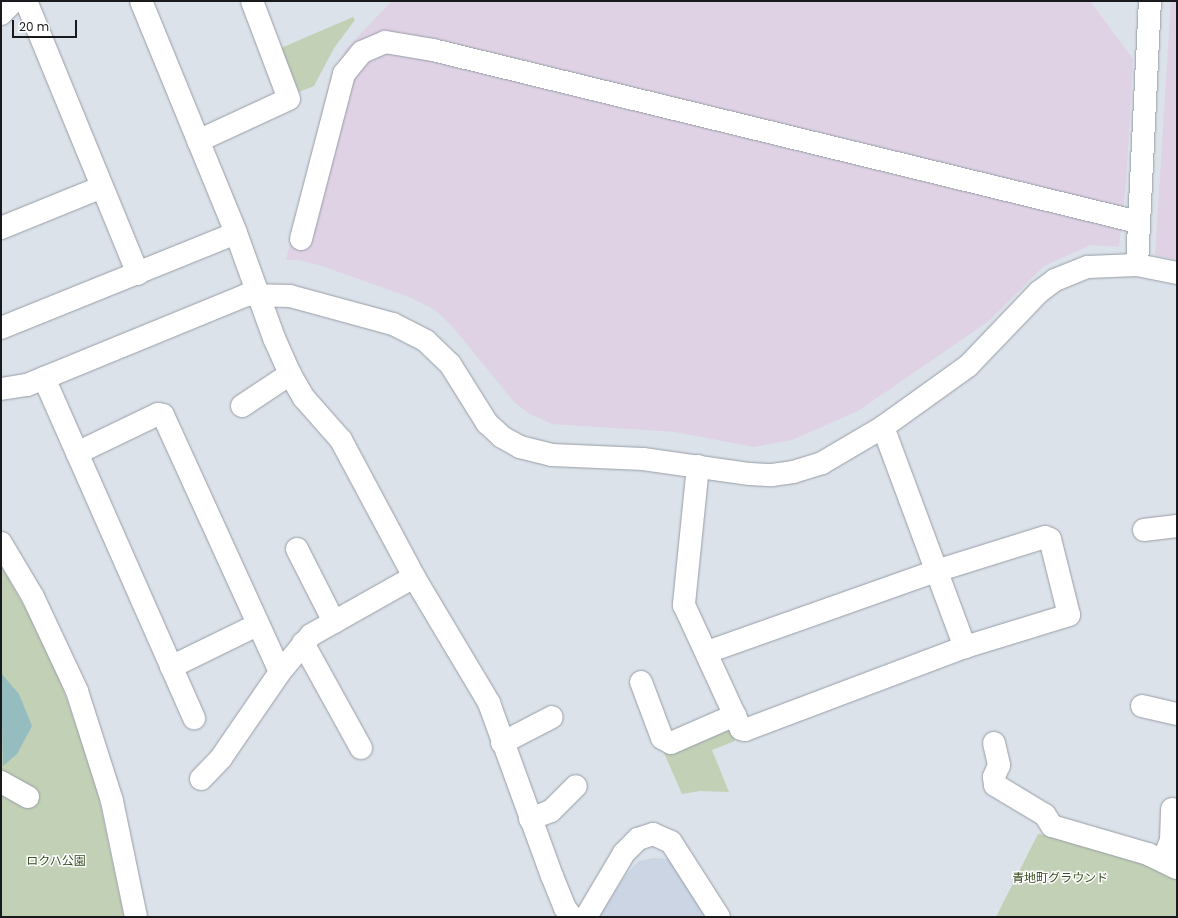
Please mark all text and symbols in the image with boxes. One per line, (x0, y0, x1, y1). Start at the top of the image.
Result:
scale bar (14, 12, 79, 38)
text: 20 m (19, 18, 49, 35)
park label: ロクハ公園 (26, 854, 86, 868)
park label: 青地町グラウンド (1012, 871, 1108, 885)

